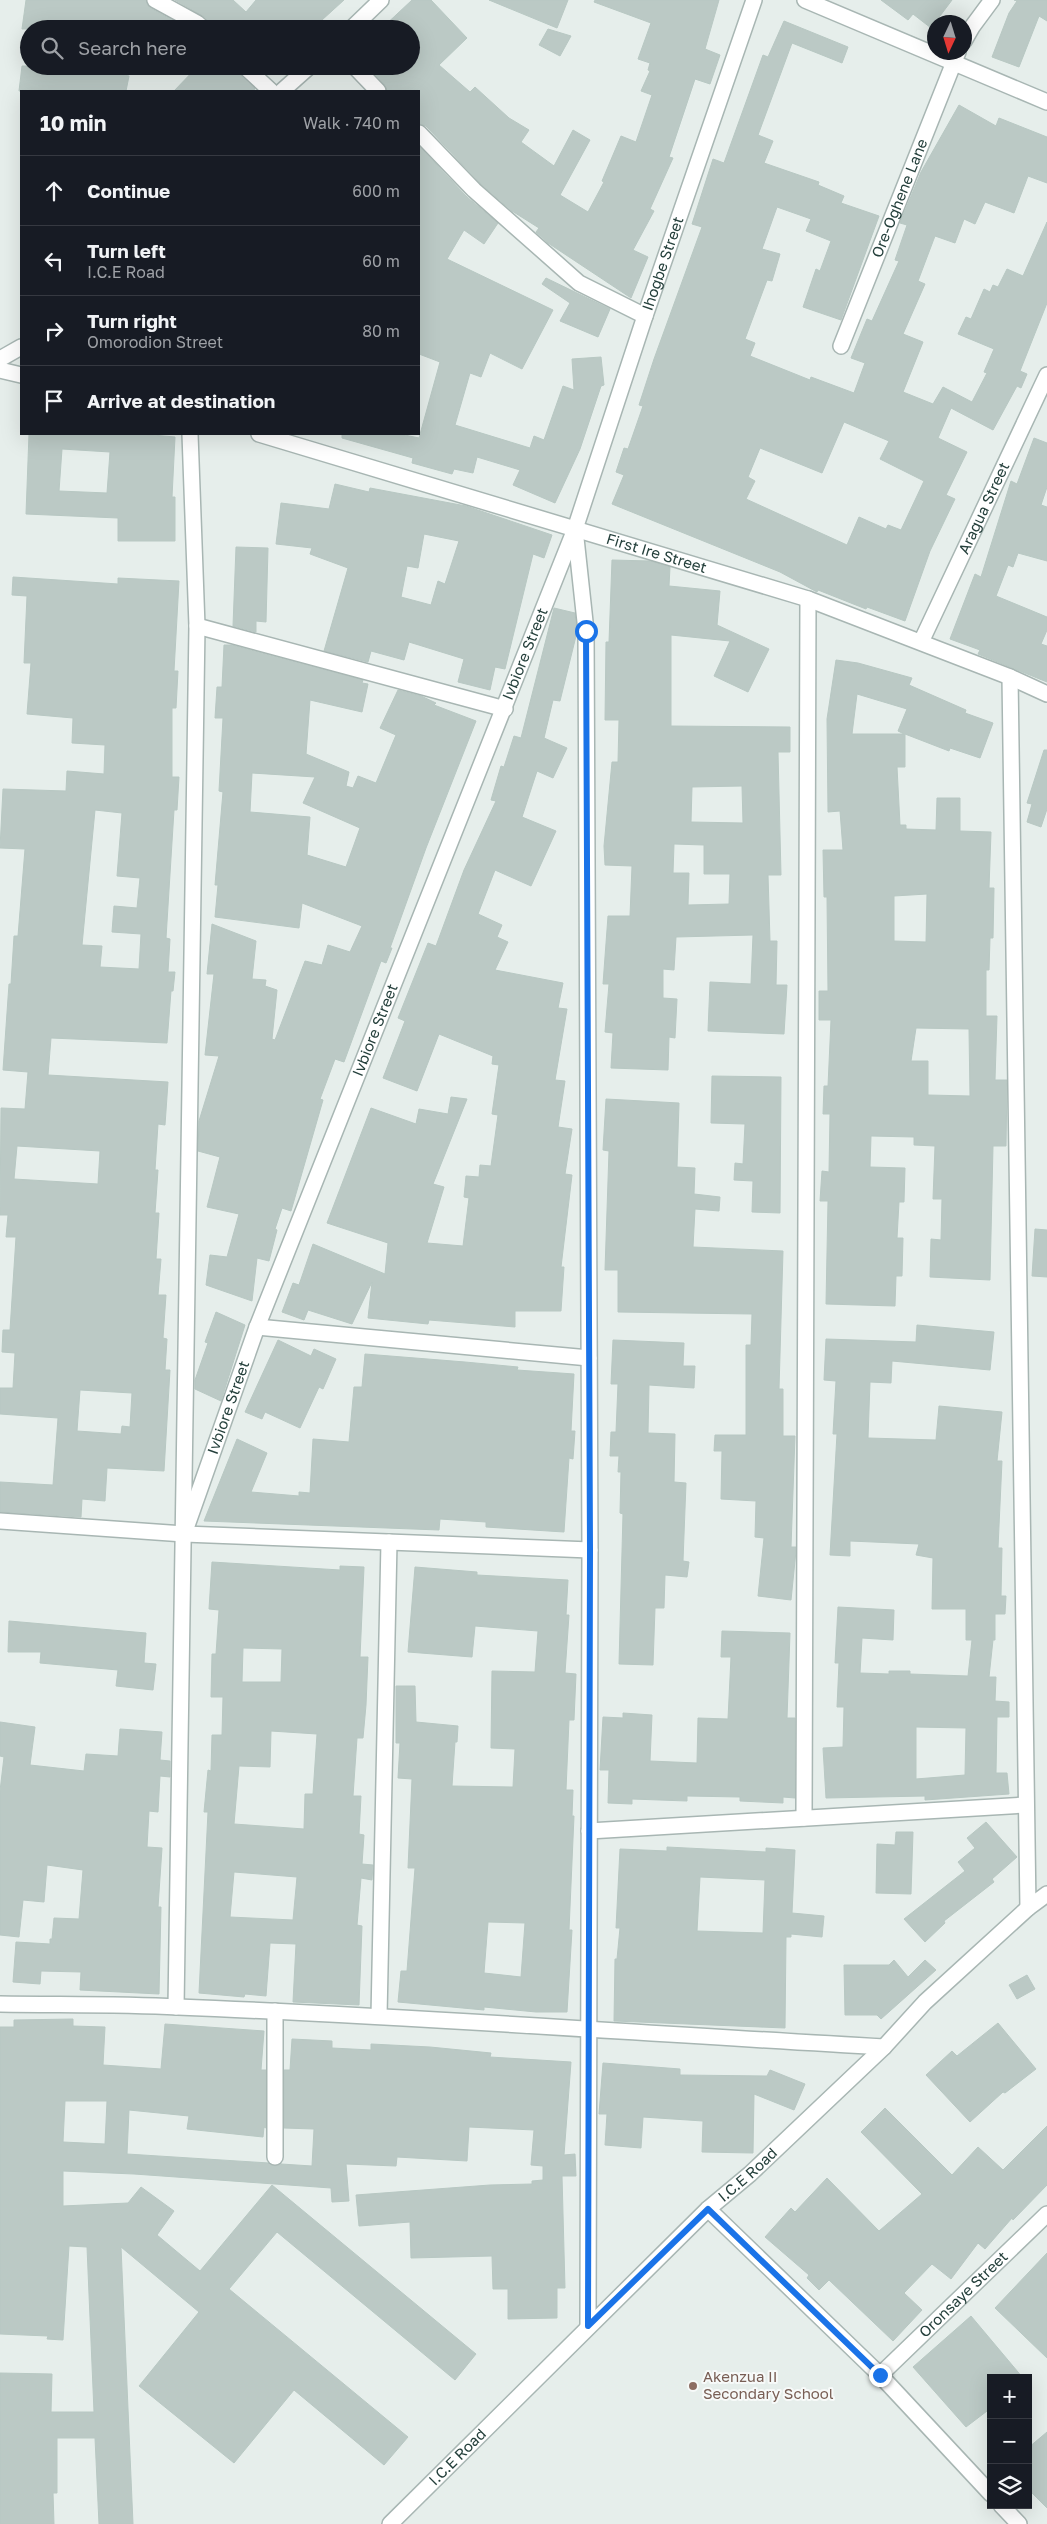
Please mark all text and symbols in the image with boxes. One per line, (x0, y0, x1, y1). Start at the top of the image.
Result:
north arrow (927, 15, 972, 60)
search box (20, 20, 420, 75)
icon: search (38, 34, 66, 62)
text: Search here (78, 36, 187, 59)
text: 10 min (40, 110, 107, 136)
text: Walk · 740 m (303, 113, 400, 133)
street label: Ore-Oghene Lane (867, 136, 931, 260)
icon: ahead (40, 177, 68, 205)
text: Continue (87, 179, 170, 202)
text: 600 m (352, 181, 400, 201)
street label: Ihogbe Street (638, 214, 687, 313)
text: Turn left (87, 239, 166, 262)
icon: left (40, 247, 68, 275)
text: 60 m (362, 251, 400, 271)
text: I.C.E Road (87, 262, 165, 282)
text: Turn right (87, 309, 177, 332)
icon: right (40, 317, 68, 345)
text: 80 m (362, 321, 400, 341)
text: Omorodion Street (87, 332, 223, 352)
icon: arrive (40, 387, 68, 415)
text: Arrive at destination (87, 389, 275, 412)
street label: Aragua Street (954, 459, 1013, 556)
street label: First Ire Street (604, 529, 709, 576)
street label: Ivbiore Street (498, 605, 551, 702)
route start (575, 620, 598, 643)
street label: Ivbiore Street (348, 981, 401, 1079)
street label: Ivbiore Street (203, 1358, 252, 1457)
street label: I.C.E Road (714, 2143, 780, 2205)
street label: Oronsaye Street (915, 2247, 1011, 2341)
route end (869, 2364, 892, 2387)
place label: Akenzua II Secondary School (703, 2367, 834, 2402)
map controls (987, 2374, 1032, 2509)
button: + (987, 2374, 1032, 2419)
marker: Akenzua II Secondary School (687, 2380, 699, 2392)
button: − (987, 2419, 1032, 2464)
street label: I.C.E Road (425, 2424, 489, 2489)
button: layers (987, 2464, 1032, 2509)

